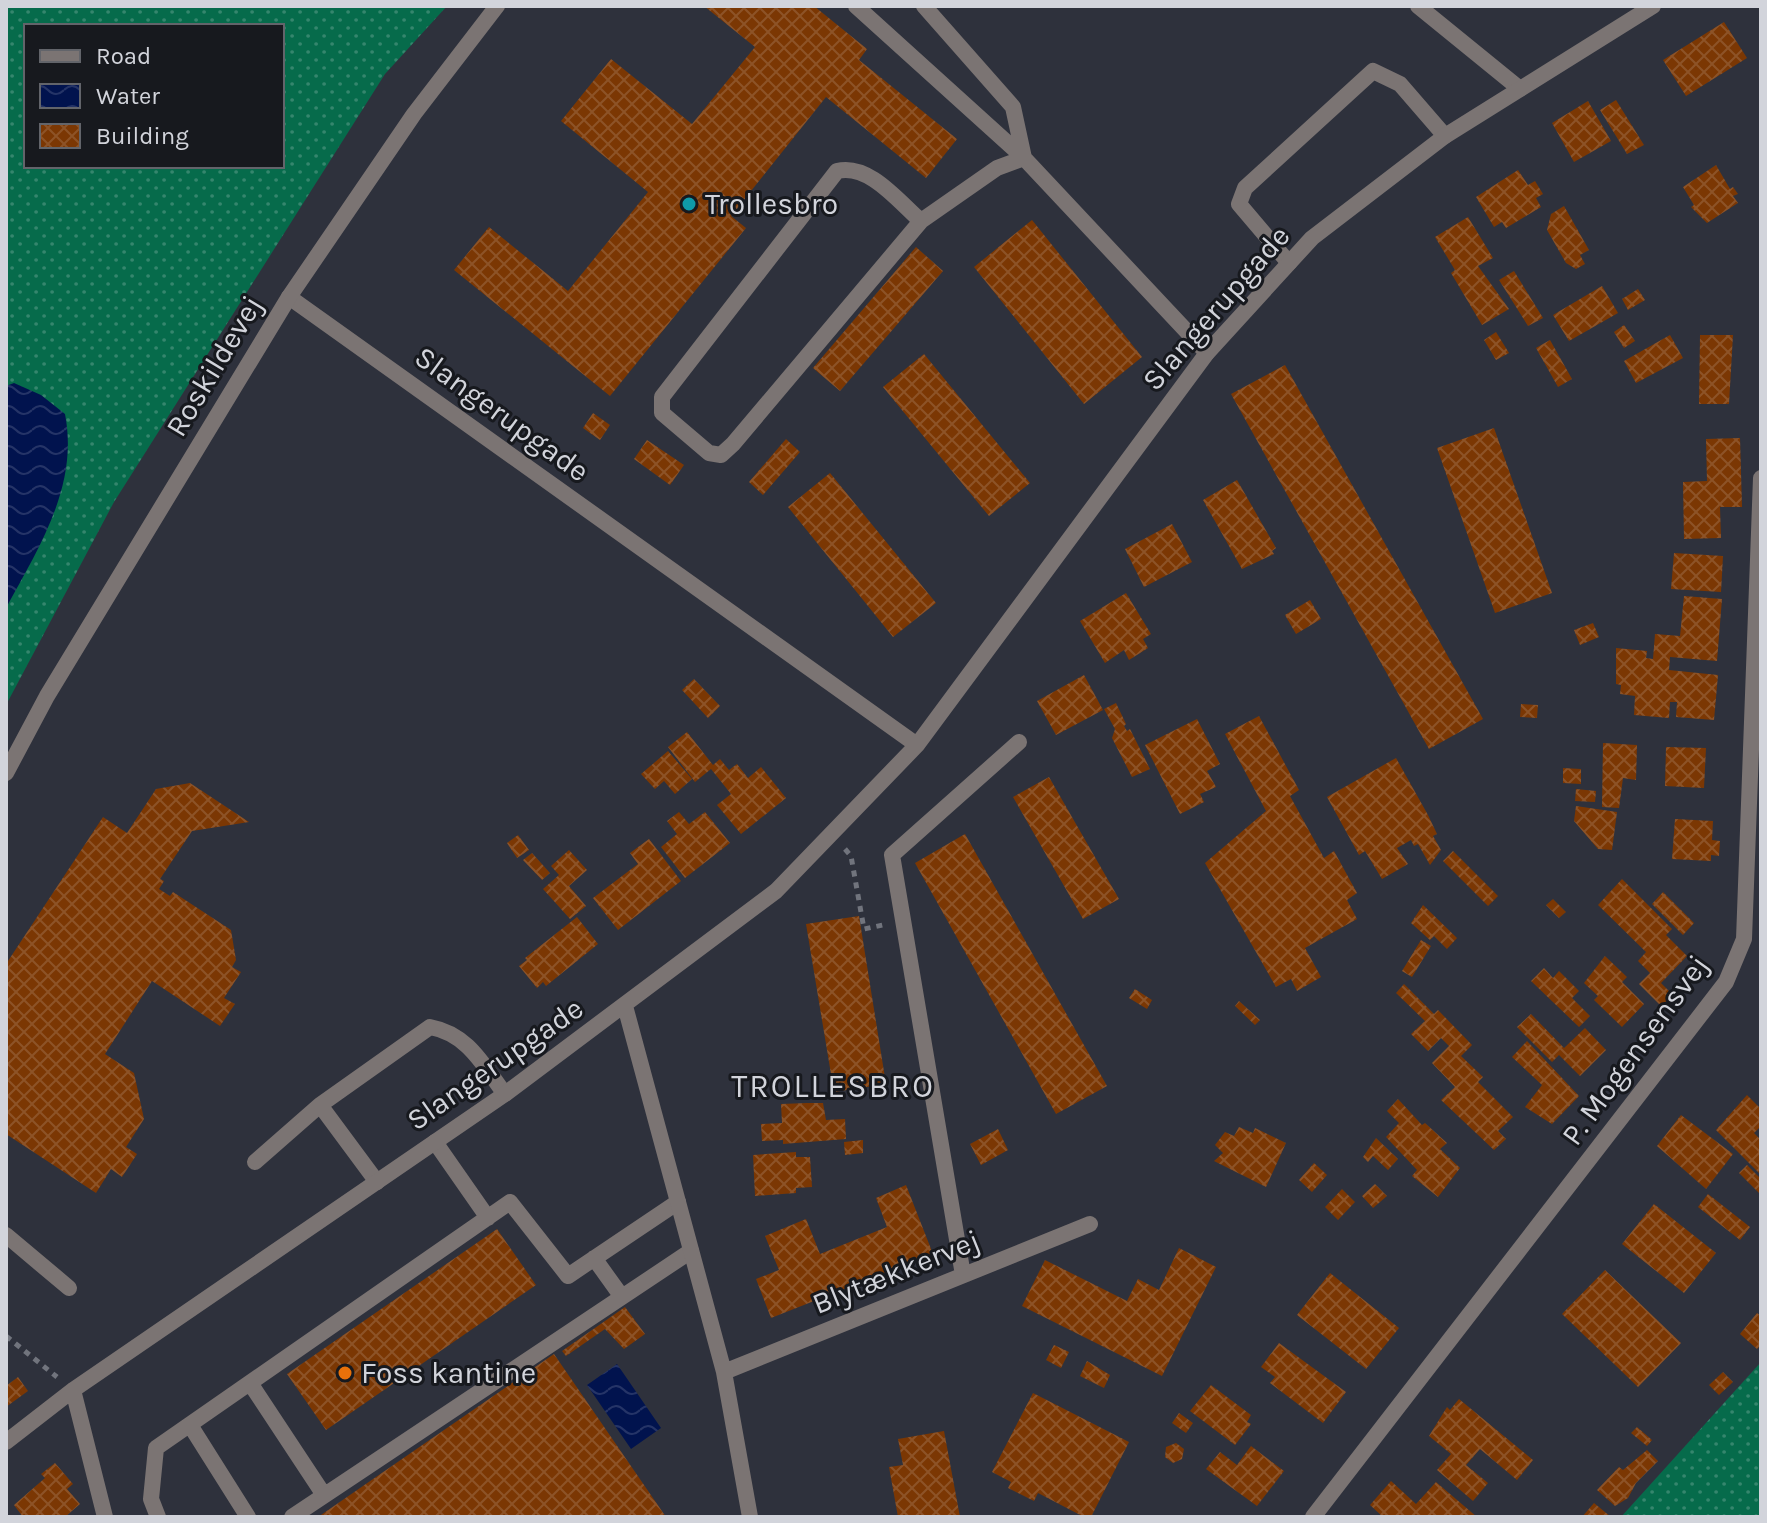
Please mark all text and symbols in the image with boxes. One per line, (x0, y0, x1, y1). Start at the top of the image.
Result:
legend (24, 24, 284, 168)
text: Road (96, 42, 151, 70)
text: Water (96, 82, 160, 110)
text: Building (96, 122, 189, 150)
place label: Trollesbro (705, 186, 838, 222)
marker: Trollesbro (680, 195, 698, 213)
street label: Slangerupgade (1135, 218, 1297, 398)
street label: Roskildevej (158, 289, 270, 443)
street label: Slangerupgade (408, 339, 596, 489)
street label: P. Mogensensvej (1554, 948, 1716, 1152)
street label: Slangerupgade (400, 990, 590, 1138)
district label: TROLLESBRO (731, 1068, 935, 1105)
street label: Blytækkervej (807, 1222, 985, 1322)
place label: Foss kantine (361, 1355, 536, 1391)
marker: Foss kantine (336, 1364, 354, 1382)

